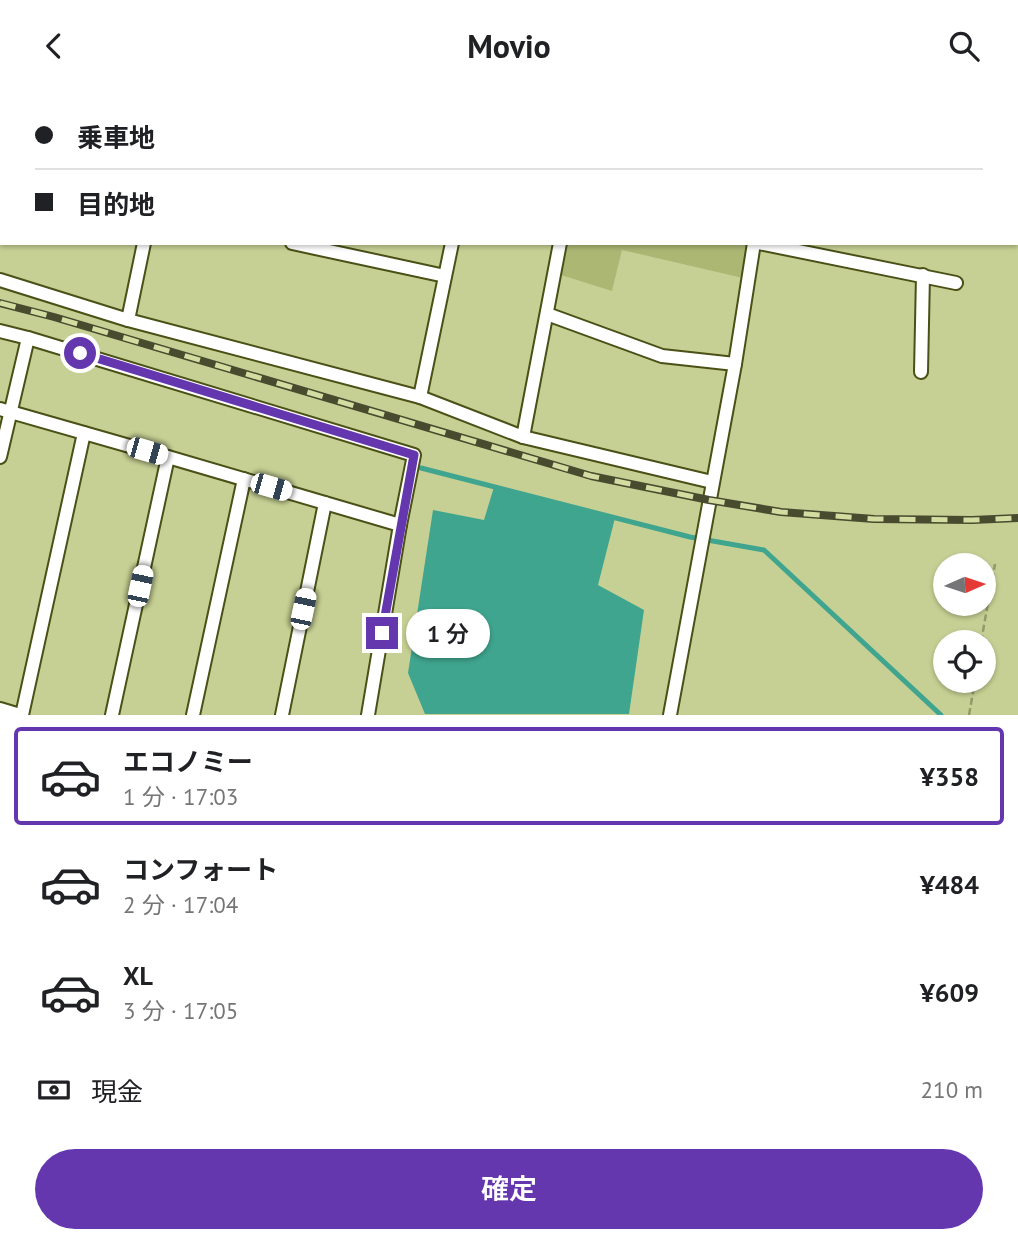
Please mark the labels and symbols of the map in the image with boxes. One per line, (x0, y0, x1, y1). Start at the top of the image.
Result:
route start (64, 337, 96, 369)
car (124, 435, 171, 467)
car (248, 471, 295, 503)
north arrow (933, 553, 996, 616)
car (126, 563, 155, 609)
car (289, 586, 318, 632)
callout: 1 分 (406, 609, 490, 657)
route end (366, 617, 398, 649)

